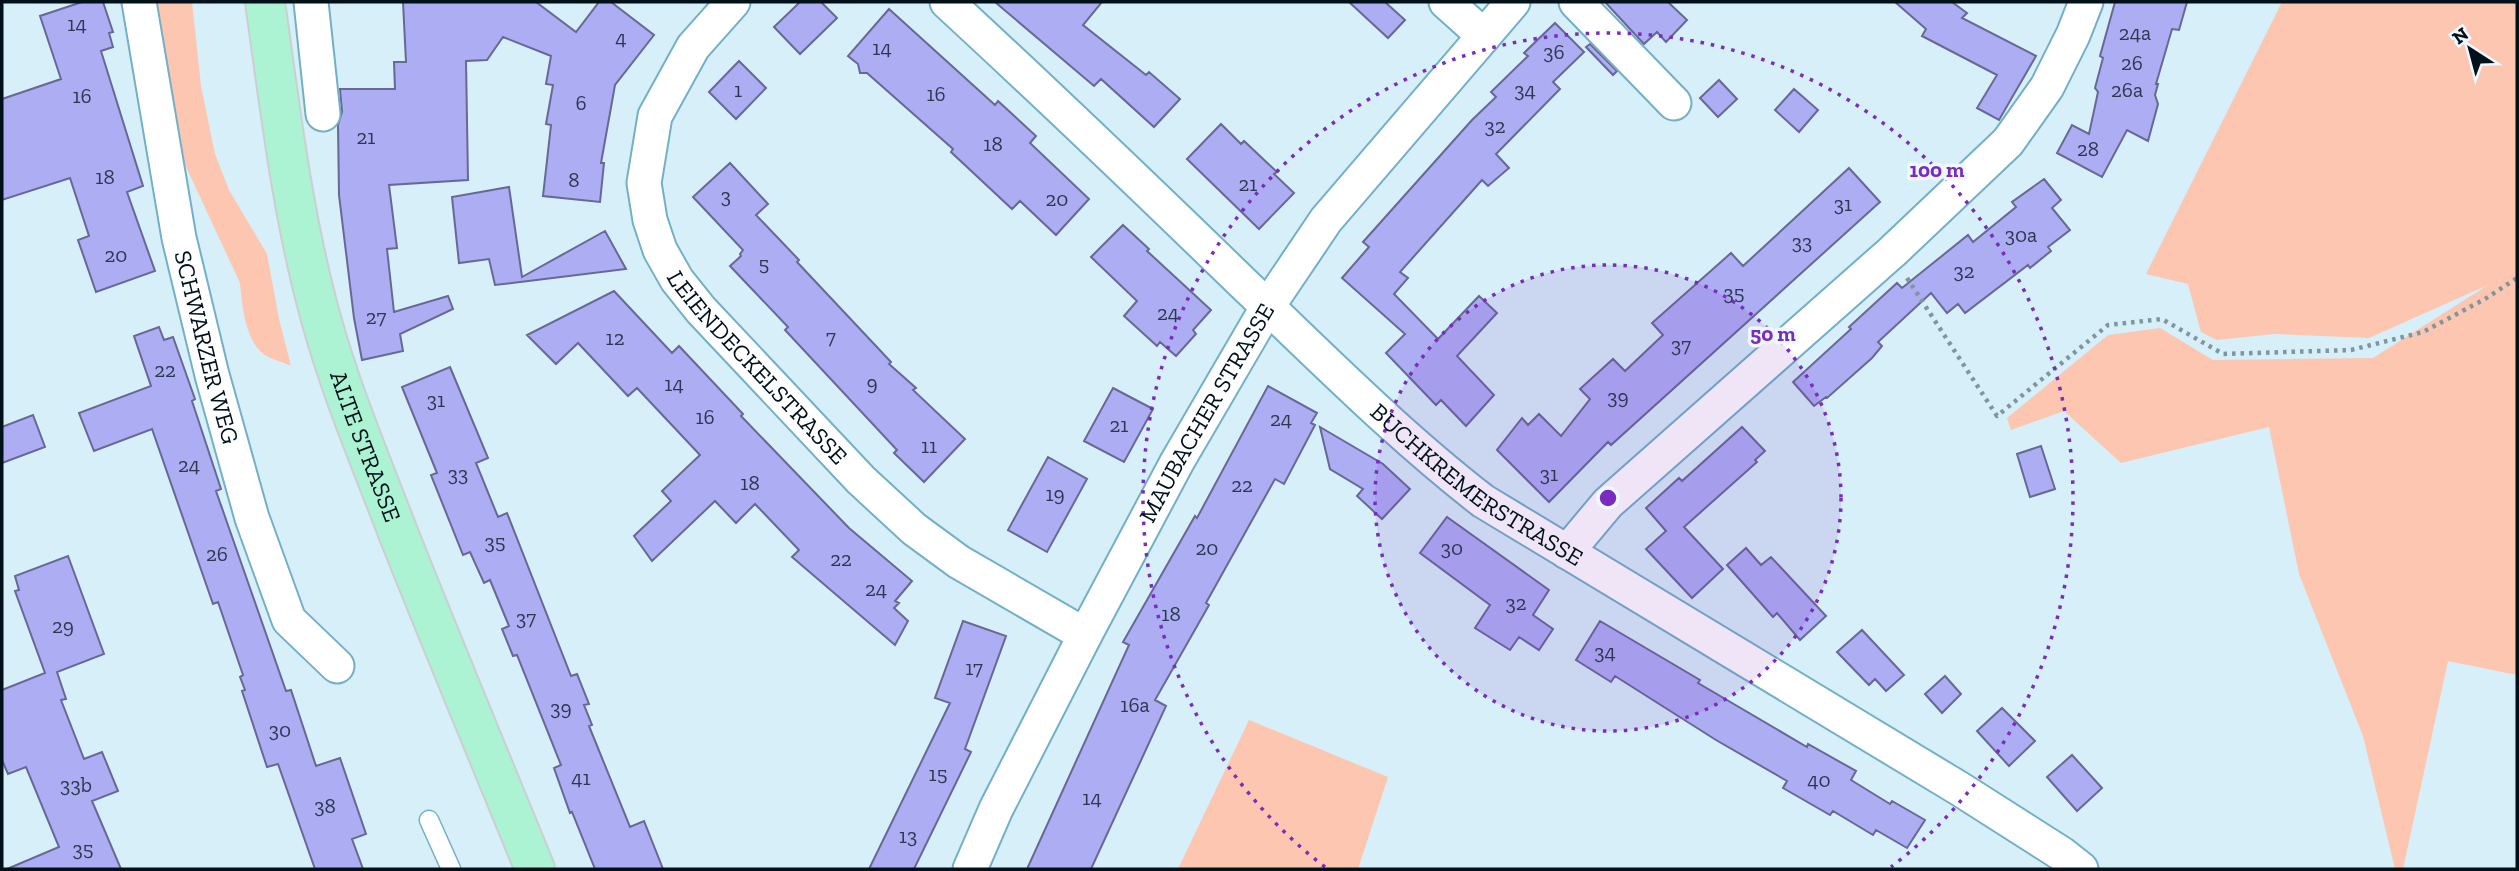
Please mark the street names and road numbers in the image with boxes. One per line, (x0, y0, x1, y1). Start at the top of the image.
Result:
street label: SCHWARZER WEG (169, 248, 246, 447)
street label: LEIENDECKELSTRASSE (661, 265, 854, 470)
street label: MAUBACHER STRASSE (1132, 298, 1280, 527)
street label: ALTE STRASSE (324, 367, 408, 526)
street label: BUCHKREMERSTRASSE (1365, 397, 1588, 572)

